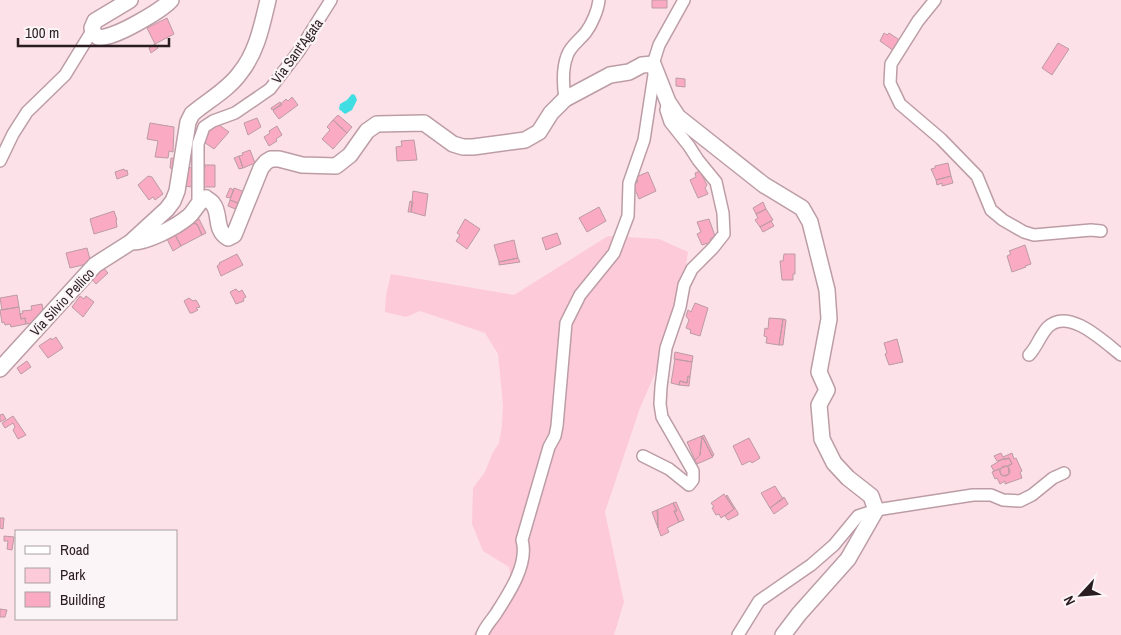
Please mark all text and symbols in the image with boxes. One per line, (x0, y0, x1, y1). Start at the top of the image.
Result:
street label: Via Sant'Agata (267, 14, 327, 87)
scale bar (18, 15, 169, 47)
text: 100 m (25, 22, 59, 43)
street label: Via Silvio Pellico (26, 264, 98, 340)
legend (15, 530, 178, 620)
text: Road (60, 539, 89, 560)
text: Park (60, 564, 86, 585)
north arrow (1056, 570, 1106, 620)
text: Building (60, 589, 105, 610)
text: N (1059, 593, 1079, 608)

